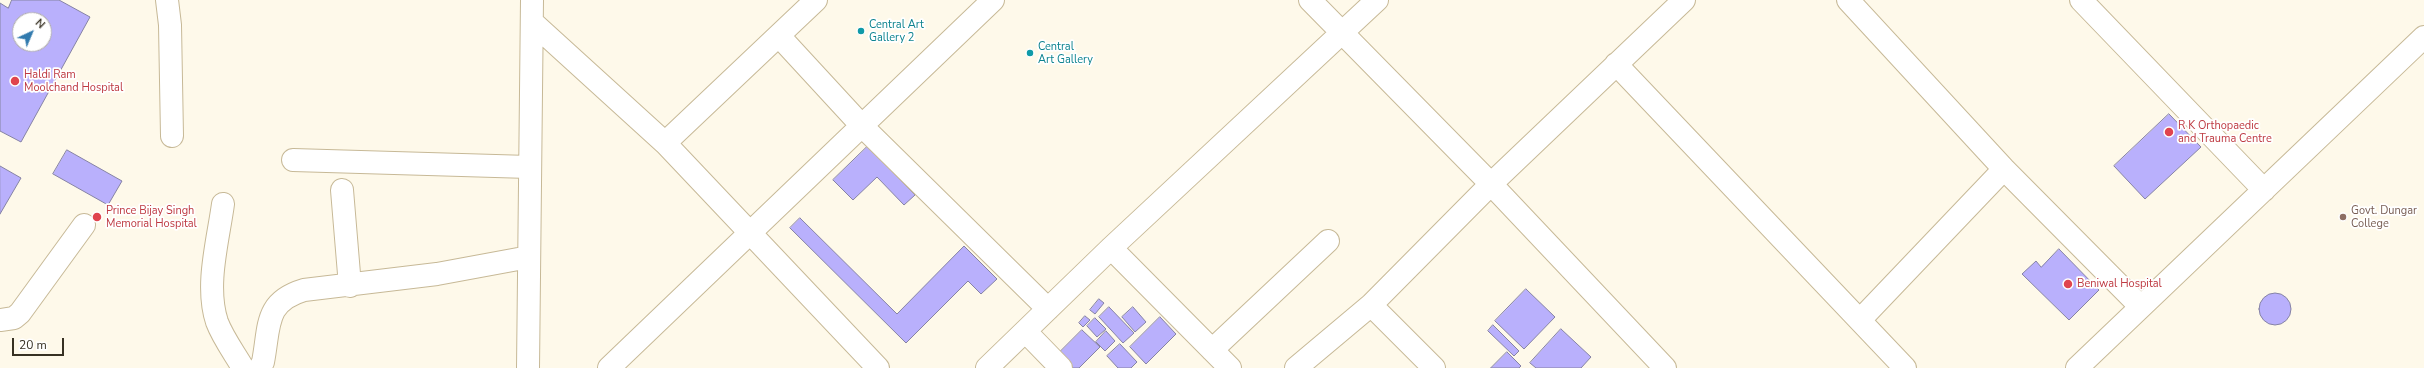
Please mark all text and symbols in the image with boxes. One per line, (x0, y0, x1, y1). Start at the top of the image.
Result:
north arrow (12, 12, 52, 52)
text: N (32, 15, 48, 32)
place label: Central Art Gallery 2 (869, 18, 924, 44)
marker: Central Art Gallery 2 (856, 26, 866, 36)
place label: Central Art Gallery (1038, 40, 1093, 66)
marker: Central Art Gallery (1025, 48, 1035, 58)
place label: Haldi Ram Moolchand Hospital (24, 68, 123, 94)
marker: Haldi Ram Moolchand Hospital (9, 75, 21, 87)
place label: R K Orthopaedic and Trauma Centre (2178, 119, 2272, 145)
marker: R K Orthopaedic and Trauma Centre (2163, 126, 2175, 138)
place label: Prince Bijay Singh Memorial Hospital (106, 204, 197, 230)
place label: Govt. Dungar College (2351, 204, 2417, 230)
marker: Prince Bijay Singh Memorial Hospital (91, 211, 103, 223)
marker: Govt. Dungar College (2338, 212, 2348, 222)
place label: Beniwal Hospital (2077, 277, 2162, 291)
marker: Beniwal Hospital (2062, 278, 2074, 290)
scale bar (14, 330, 66, 356)
text: 20 m (19, 337, 47, 353)

